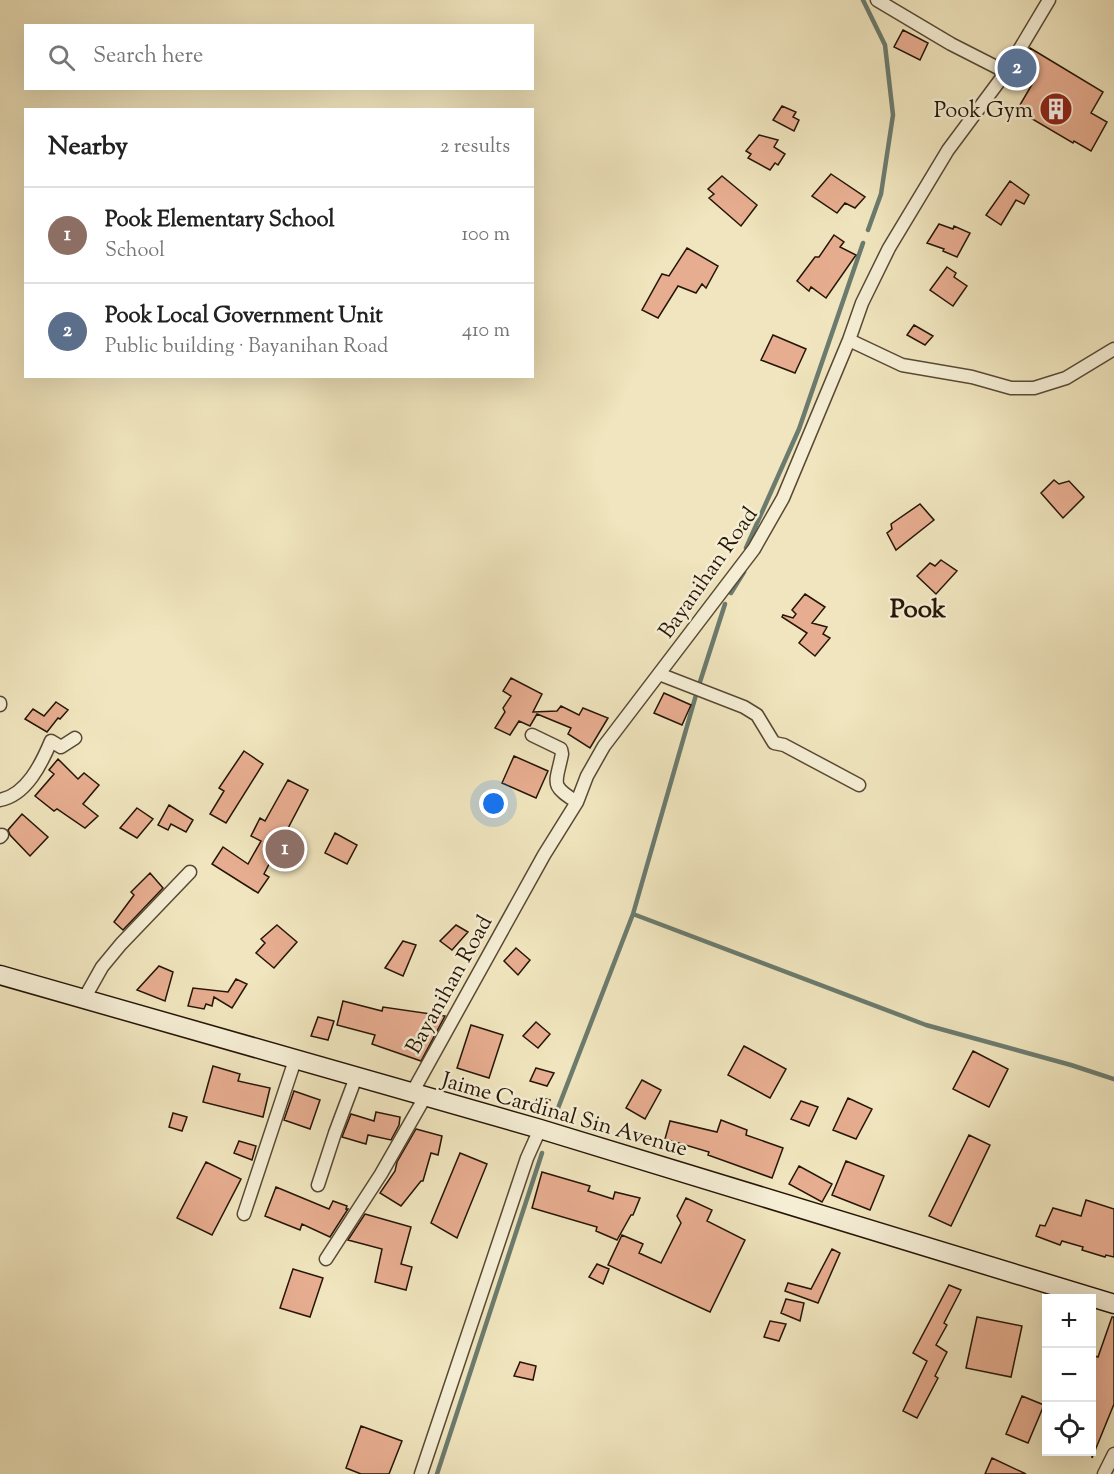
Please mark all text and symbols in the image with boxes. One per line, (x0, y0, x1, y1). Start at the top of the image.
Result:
search box (24, 24, 534, 90)
icon: search (45, 41, 78, 74)
text: Search here (93, 41, 203, 73)
pin: 2 (998, 46, 1036, 90)
building icon: Pook Gym (1038, 91, 1074, 127)
place label: Pook Gym (934, 96, 1033, 128)
text: Nearby (48, 129, 128, 166)
text: 2 results (440, 133, 510, 162)
text: Pook Elementary School (105, 205, 335, 237)
text: 1 (64, 221, 71, 250)
text: 100 m (461, 221, 510, 250)
text: School (105, 237, 165, 266)
text: Pook Local Government Unit (105, 301, 383, 333)
text: 2 (63, 317, 72, 346)
text: 410 m (462, 317, 510, 346)
text: Public building · Bayanihan Road (105, 333, 388, 362)
street label: Bayanihan Road (652, 501, 767, 646)
district label: Pook (890, 592, 947, 629)
your location (479, 789, 508, 818)
pin: 1 (266, 826, 304, 872)
street label: Bayanihan Road (399, 910, 502, 1061)
street label: Jaime Cardinal Sin Avenue (437, 1065, 691, 1166)
map controls (1042, 1294, 1096, 1456)
button: + (1042, 1294, 1096, 1348)
button: − (1042, 1348, 1096, 1402)
button: locate (1042, 1402, 1096, 1456)

